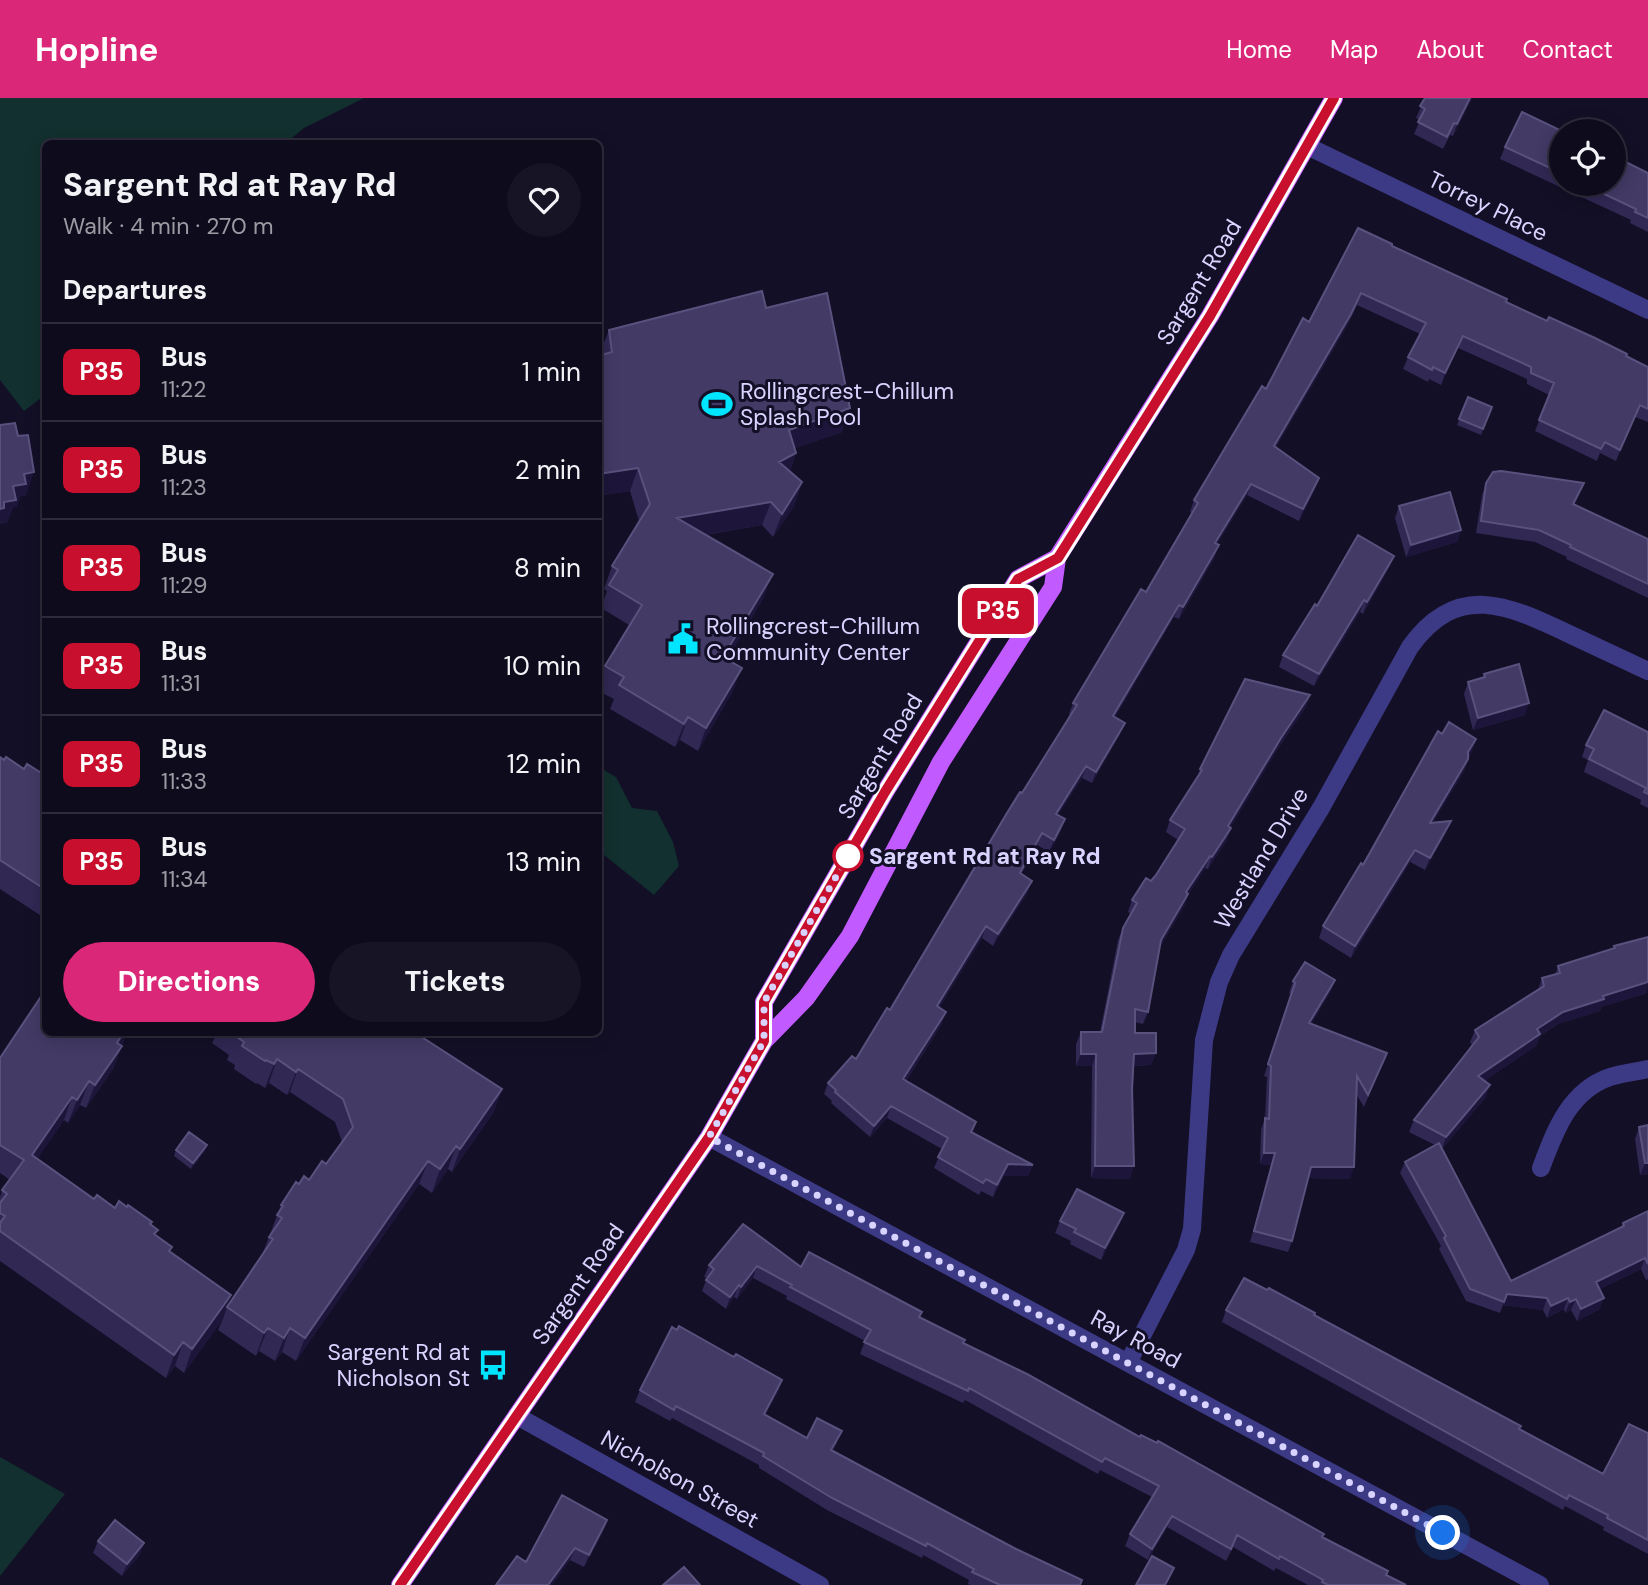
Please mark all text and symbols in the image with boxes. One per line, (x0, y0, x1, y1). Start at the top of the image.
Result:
text: Hopline (35, 28, 158, 71)
text: Home (1226, 34, 1292, 65)
text: Map (1330, 34, 1378, 65)
text: About (1416, 34, 1485, 65)
text: Contact (1523, 34, 1613, 65)
map controls (1549, 119, 1626, 196)
button: locate (1549, 119, 1626, 196)
text: Sargent Rd at Ray Rd (63, 163, 397, 206)
button: heart (507, 163, 581, 237)
street label: Torrey Place (1423, 164, 1553, 248)
text: Walk · 4 min · 270 m (63, 211, 273, 241)
street label: Sargent Road (1150, 214, 1248, 350)
text: Departures (63, 273, 207, 307)
text: Bus (161, 340, 207, 374)
text: 1 min (522, 355, 581, 389)
text: P35 (79, 356, 124, 387)
text: 11:22 (161, 374, 207, 404)
place label: Rollingcrest-Chillum Splash Pool (740, 376, 954, 432)
sports icon: Rollingcrest-Chillum Splash Pool (700, 387, 734, 421)
text: Bus (161, 438, 207, 472)
text: 2 min (515, 453, 581, 487)
text: P35 (79, 454, 124, 485)
text: 11:23 (161, 472, 207, 502)
text: Bus (161, 536, 207, 570)
text: 8 min (514, 551, 581, 585)
text: P35 (79, 552, 124, 583)
text: 11:29 (161, 570, 207, 600)
line badge: P35 (958, 588, 1038, 634)
text: P35 (976, 595, 1020, 626)
place label: Rollingcrest-Chillum Community Center (706, 611, 920, 667)
public building icon: Rollingcrest-Chillum Community Center (666, 622, 700, 656)
text: Bus (161, 634, 207, 668)
text: 10 min (504, 649, 581, 683)
text: P35 (79, 650, 124, 681)
text: 11:31 (161, 668, 200, 698)
street label: Sargent Road (831, 688, 929, 824)
text: Bus (161, 732, 207, 766)
text: 12 min (507, 747, 581, 781)
text: P35 (79, 748, 124, 779)
text: 11:33 (161, 766, 207, 796)
street label: Westland Drive (1207, 782, 1315, 934)
text: Bus (161, 830, 207, 864)
marker: Sargent Rd at Ray Rd (833, 841, 863, 871)
place label: Sargent Rd at Ray Rd (869, 841, 1100, 871)
text: 13 min (506, 845, 581, 879)
text: P35 (79, 846, 124, 877)
text: 11:34 (161, 864, 208, 894)
button: Directions (63, 942, 315, 1022)
button: Tickets (329, 942, 581, 1022)
street label: Sargent Road (525, 1217, 631, 1351)
street label: Ray Road (1086, 1303, 1186, 1375)
place label: Sargent Rd at Nicholson St (327, 1337, 470, 1393)
bus stop icon: Sargent Rd at Nicholson St (476, 1348, 510, 1382)
street label: Nicholson Street (596, 1423, 764, 1535)
your location (1425, 1515, 1460, 1550)

